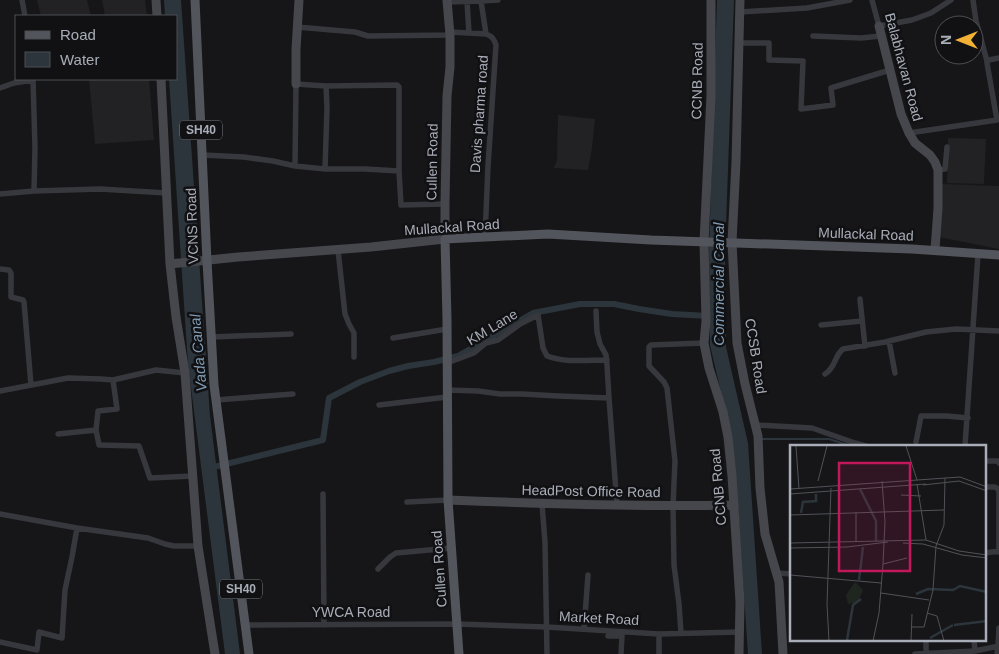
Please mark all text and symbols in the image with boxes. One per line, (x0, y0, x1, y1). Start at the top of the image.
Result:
street label: Balabhavan Road (882, 11, 926, 123)
legend (15, 15, 178, 80)
north arrow (934, 15, 984, 65)
text: Road (60, 26, 96, 43)
text: N (938, 35, 954, 45)
street label: CCNB Road (688, 42, 706, 120)
text: Water (60, 51, 99, 68)
street label: Davis pharma road (467, 54, 491, 174)
road number: SH40 (180, 120, 222, 140)
street label: Cullen Road (423, 123, 441, 201)
street label: VCNS Road (183, 188, 201, 264)
street label: Mullackal Road (404, 216, 500, 238)
water label: Commercial Canal (710, 222, 727, 346)
street label: Mullackal Road (818, 224, 914, 244)
street label: KM Lane (464, 306, 520, 348)
water label: Vada Canal (186, 313, 210, 393)
street label: CCSB Road (742, 317, 770, 395)
inset map (790, 445, 986, 642)
street label: CCNB Road (707, 448, 729, 526)
street label: HeadPost Office Road (521, 482, 661, 500)
street label: Cullen Road (428, 530, 450, 608)
road number: SH40 (220, 580, 262, 598)
street label: YWCA Road (312, 604, 390, 620)
street label: Market Road (559, 608, 639, 628)

